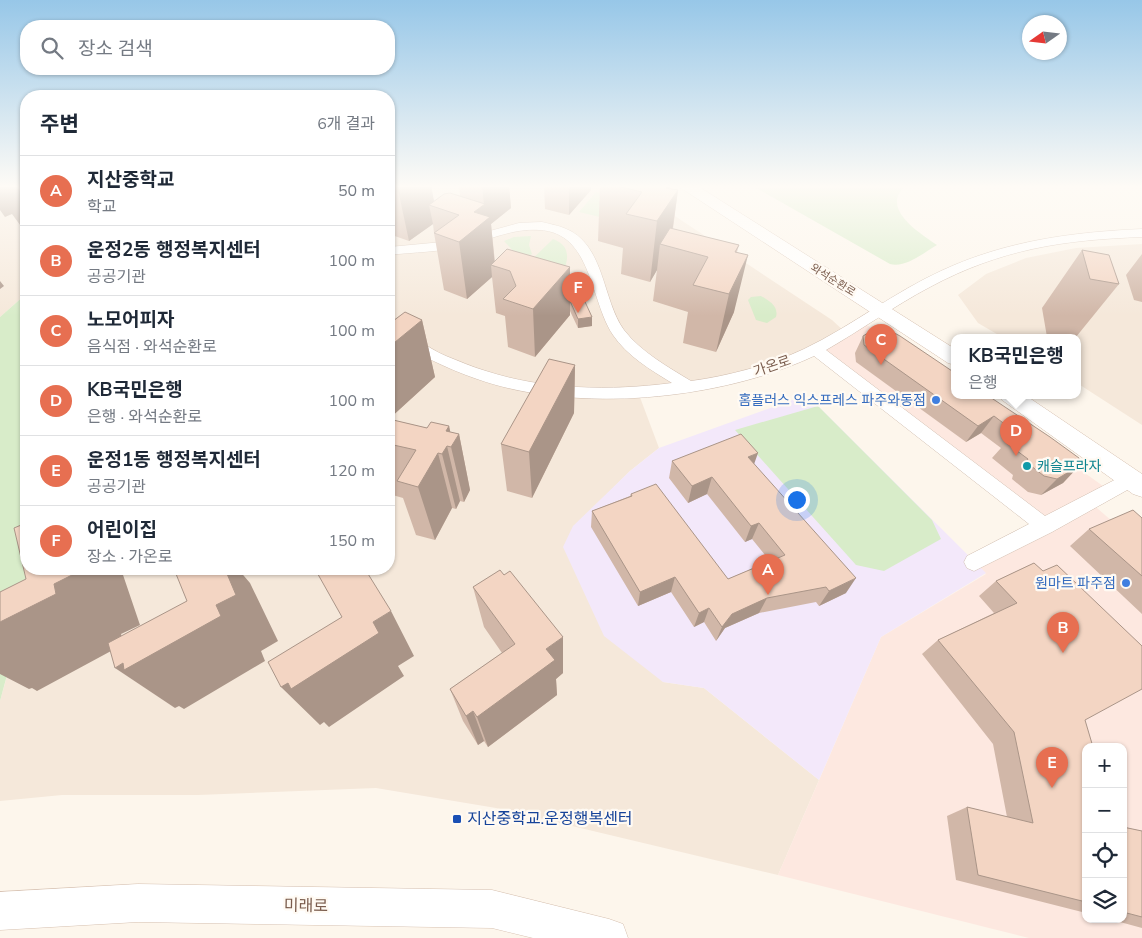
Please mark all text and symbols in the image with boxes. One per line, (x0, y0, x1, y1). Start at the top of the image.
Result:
north arrow (1022, 15, 1067, 60)
search box (20, 20, 395, 75)
icon: search (38, 34, 66, 62)
text: 장소 검색 (78, 36, 153, 62)
text: 주변 (40, 110, 79, 138)
text: 6개 결과 (317, 113, 375, 135)
text: 지산중학교 (87, 167, 174, 193)
text: A (50, 180, 62, 202)
text: 50 m (338, 180, 375, 202)
text: 학교 (87, 196, 116, 218)
text: 운정2동 행정복지센터 (87, 237, 261, 263)
text: B (50, 250, 62, 272)
text: 100 m (328, 250, 375, 272)
street label: 와석순환로 (808, 260, 858, 300)
text: 공공기관 (87, 266, 146, 288)
pin: F (562, 272, 594, 313)
text: 노모어피자 (87, 307, 174, 333)
text: C (51, 320, 61, 342)
text: 100 m (328, 320, 375, 342)
pin: C (865, 324, 897, 365)
popup (951, 334, 1081, 399)
text: 음식점 · 와석순환로 (87, 336, 217, 358)
text: KB국민은행 (968, 343, 1064, 369)
street label: 가온로 (751, 351, 793, 381)
text: 은행 (968, 372, 998, 394)
text: KB국민은행 (87, 377, 183, 403)
text: D (50, 390, 62, 412)
text: 100 m (328, 390, 375, 412)
place label: 홈플러스 익스프레스 파주와동점 (738, 391, 926, 410)
marker: 홈플러스 익스프레스 파주와동점 (930, 394, 942, 406)
text: 은행 · 와석순환로 (87, 406, 202, 428)
pin: D (1000, 415, 1032, 456)
text: 운정1동 행정복지센터 (87, 447, 261, 473)
place label: 캐슬프라자 (1037, 457, 1102, 476)
text: E (51, 460, 61, 482)
text: 120 m (328, 460, 375, 482)
marker: 캐슬프라자 (1021, 460, 1033, 472)
text: 공공기관 (87, 476, 146, 498)
your location (784, 487, 810, 513)
text: 어린이집 (87, 517, 157, 543)
text: F (52, 530, 61, 552)
text: 150 m (328, 530, 375, 552)
text: 장소 · 가온로 (87, 546, 172, 568)
pin: A (752, 554, 784, 595)
place label: 원마트 파주점 (1035, 574, 1116, 593)
marker: 원마트 파주점 (1120, 577, 1132, 589)
pin: B (1047, 612, 1079, 653)
map controls (1082, 743, 1127, 923)
button: + (1082, 743, 1127, 788)
pin: E (1036, 747, 1068, 788)
button: − (1082, 788, 1127, 833)
place label: 지산중학교.운정행복센터 (467, 808, 633, 830)
marker: 지산중학교.운정행복센터 (451, 813, 463, 825)
button: locate (1082, 833, 1127, 878)
button: layers (1082, 878, 1127, 923)
street label: 미래로 (284, 895, 329, 917)

